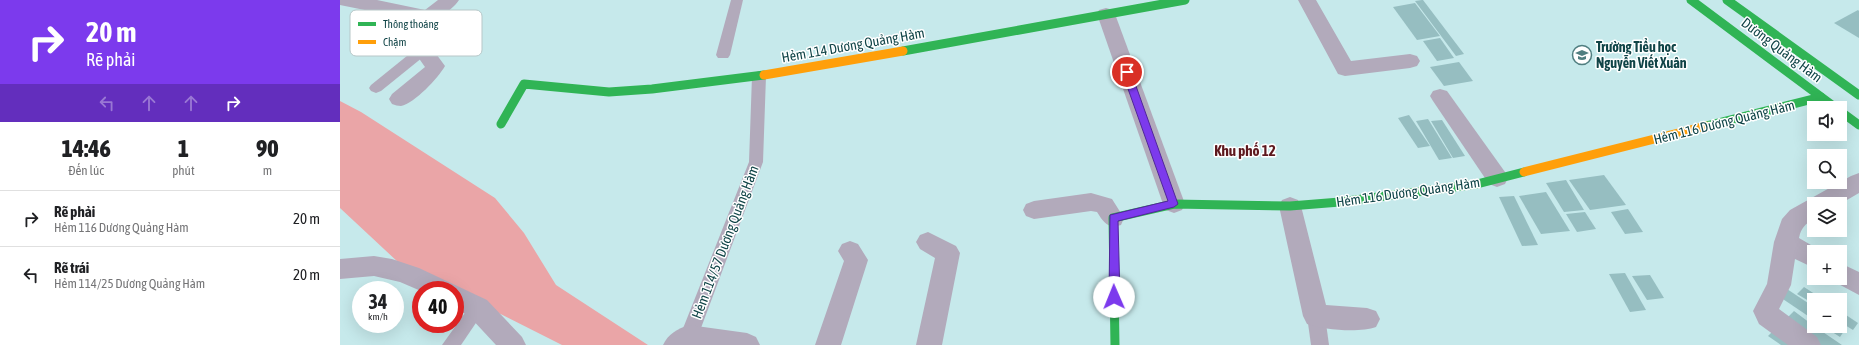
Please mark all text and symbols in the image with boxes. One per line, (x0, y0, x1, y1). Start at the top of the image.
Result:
legend (350, 10, 482, 56)
street label: Dương Quảng Hàm (1739, 14, 1825, 86)
icon: right (20, 16, 72, 68)
text: 20 m (86, 16, 136, 48)
text: Thông thoáng (383, 18, 439, 30)
street label: Hẻm 114 Dương Quảng Hàm (780, 25, 926, 65)
text: Chậm (383, 36, 406, 49)
place label: Trường Tiểu học Nguyễn Viết Xuân (1596, 38, 1687, 71)
school or university icon: Trường Tiểu học Nguyễn Viết Xuân (1571, 44, 1593, 66)
text: Rẽ phải (86, 49, 135, 70)
pin (1110, 55, 1144, 89)
icon: arrive (1116, 61, 1138, 83)
icon: left (96, 92, 118, 114)
icon: ahead (138, 92, 160, 114)
icon: ahead (180, 92, 202, 114)
icon: right (222, 92, 244, 114)
street label: Hẻm 116 Dương Quảng Hàm (1652, 97, 1796, 147)
map controls (1807, 101, 1847, 333)
button: sound (1807, 101, 1847, 141)
text: 14:46 (61, 135, 111, 162)
text: 1 (178, 135, 189, 162)
text: 90 (256, 135, 279, 162)
district label: Khu phố 12 (1214, 142, 1276, 159)
button: search (1807, 149, 1847, 189)
text: Đến lúc (68, 163, 104, 178)
text: phút (172, 163, 195, 178)
text: m (263, 163, 272, 178)
street label: Hẻm 114/57 Dương Quảng Hàm (688, 163, 762, 321)
street label: Hẻm 116 Dương Quảng Hàm (1335, 174, 1481, 210)
button: layers (1807, 197, 1847, 237)
text: Rẽ phải (54, 203, 95, 220)
icon: right (20, 208, 42, 230)
text: 20 m (293, 210, 320, 227)
text: Hẻm 116 Dương Quảng Hàm (54, 220, 189, 235)
button: + (1807, 245, 1847, 285)
text: Rẽ trái (54, 259, 89, 276)
icon: left (20, 264, 42, 286)
text: 20 m (293, 266, 320, 283)
text: Hẻm 114/25 Dương Quảng Hàm (54, 276, 205, 291)
position arrow (1093, 276, 1135, 318)
speed limit sign: 40 (412, 281, 464, 333)
text: 34 (369, 290, 387, 313)
button: − (1807, 293, 1847, 333)
text: km/h (368, 311, 388, 322)

